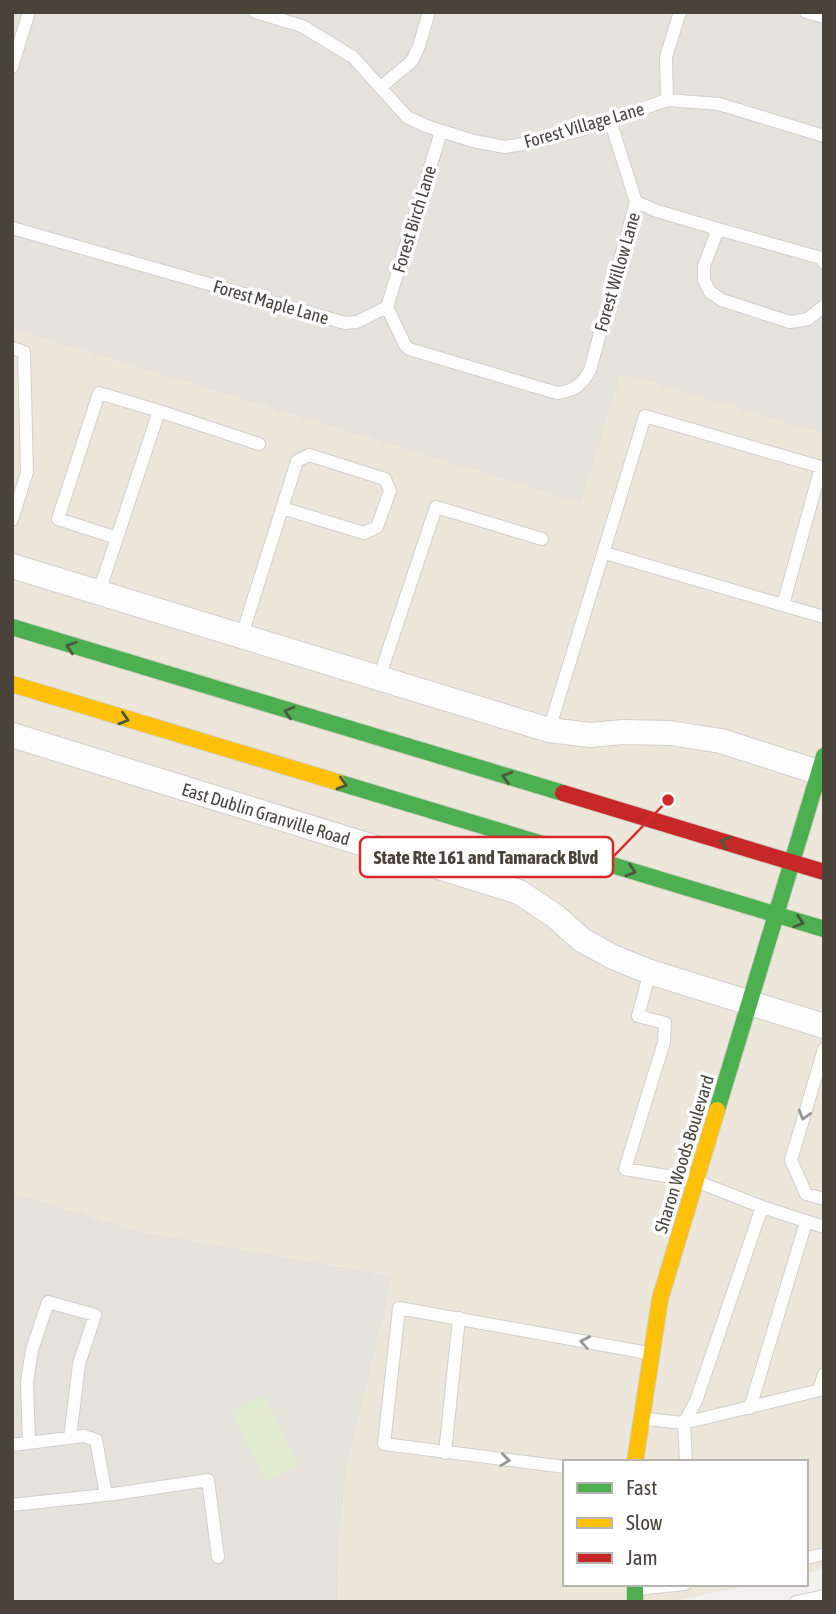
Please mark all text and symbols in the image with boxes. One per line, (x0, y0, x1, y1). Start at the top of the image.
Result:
street label: Forest Village Lane (522, 98, 646, 152)
street label: Forest Birch Lane (388, 163, 440, 275)
street label: Forest Willow Lane (590, 210, 644, 334)
street label: Forest Maple Lane (211, 275, 331, 329)
one-way arrow (66, 640, 78, 655)
one-way arrow (283, 705, 295, 720)
one-way arrow (118, 710, 130, 725)
one-way arrow (502, 770, 514, 785)
one-way arrow (336, 776, 348, 791)
street label: East Dublin Granville Road (179, 778, 353, 850)
one-way arrow (720, 835, 732, 850)
callout: State Rte 161 and Tamarack Blvd (360, 837, 613, 877)
text: State Rte 161 and Tamarack Blvd (374, 846, 598, 868)
one-way arrow (624, 862, 636, 877)
one-way arrow (793, 913, 805, 928)
street label: Sharon Woods Boulevard (650, 1072, 718, 1236)
one-way arrow (798, 1109, 813, 1121)
one-way arrow (579, 1335, 591, 1350)
one-way arrow (499, 1453, 511, 1468)
legend (563, 1460, 808, 1586)
text: Fast (626, 1475, 657, 1499)
text: Slow (626, 1510, 663, 1534)
text: Jam (626, 1545, 658, 1569)

